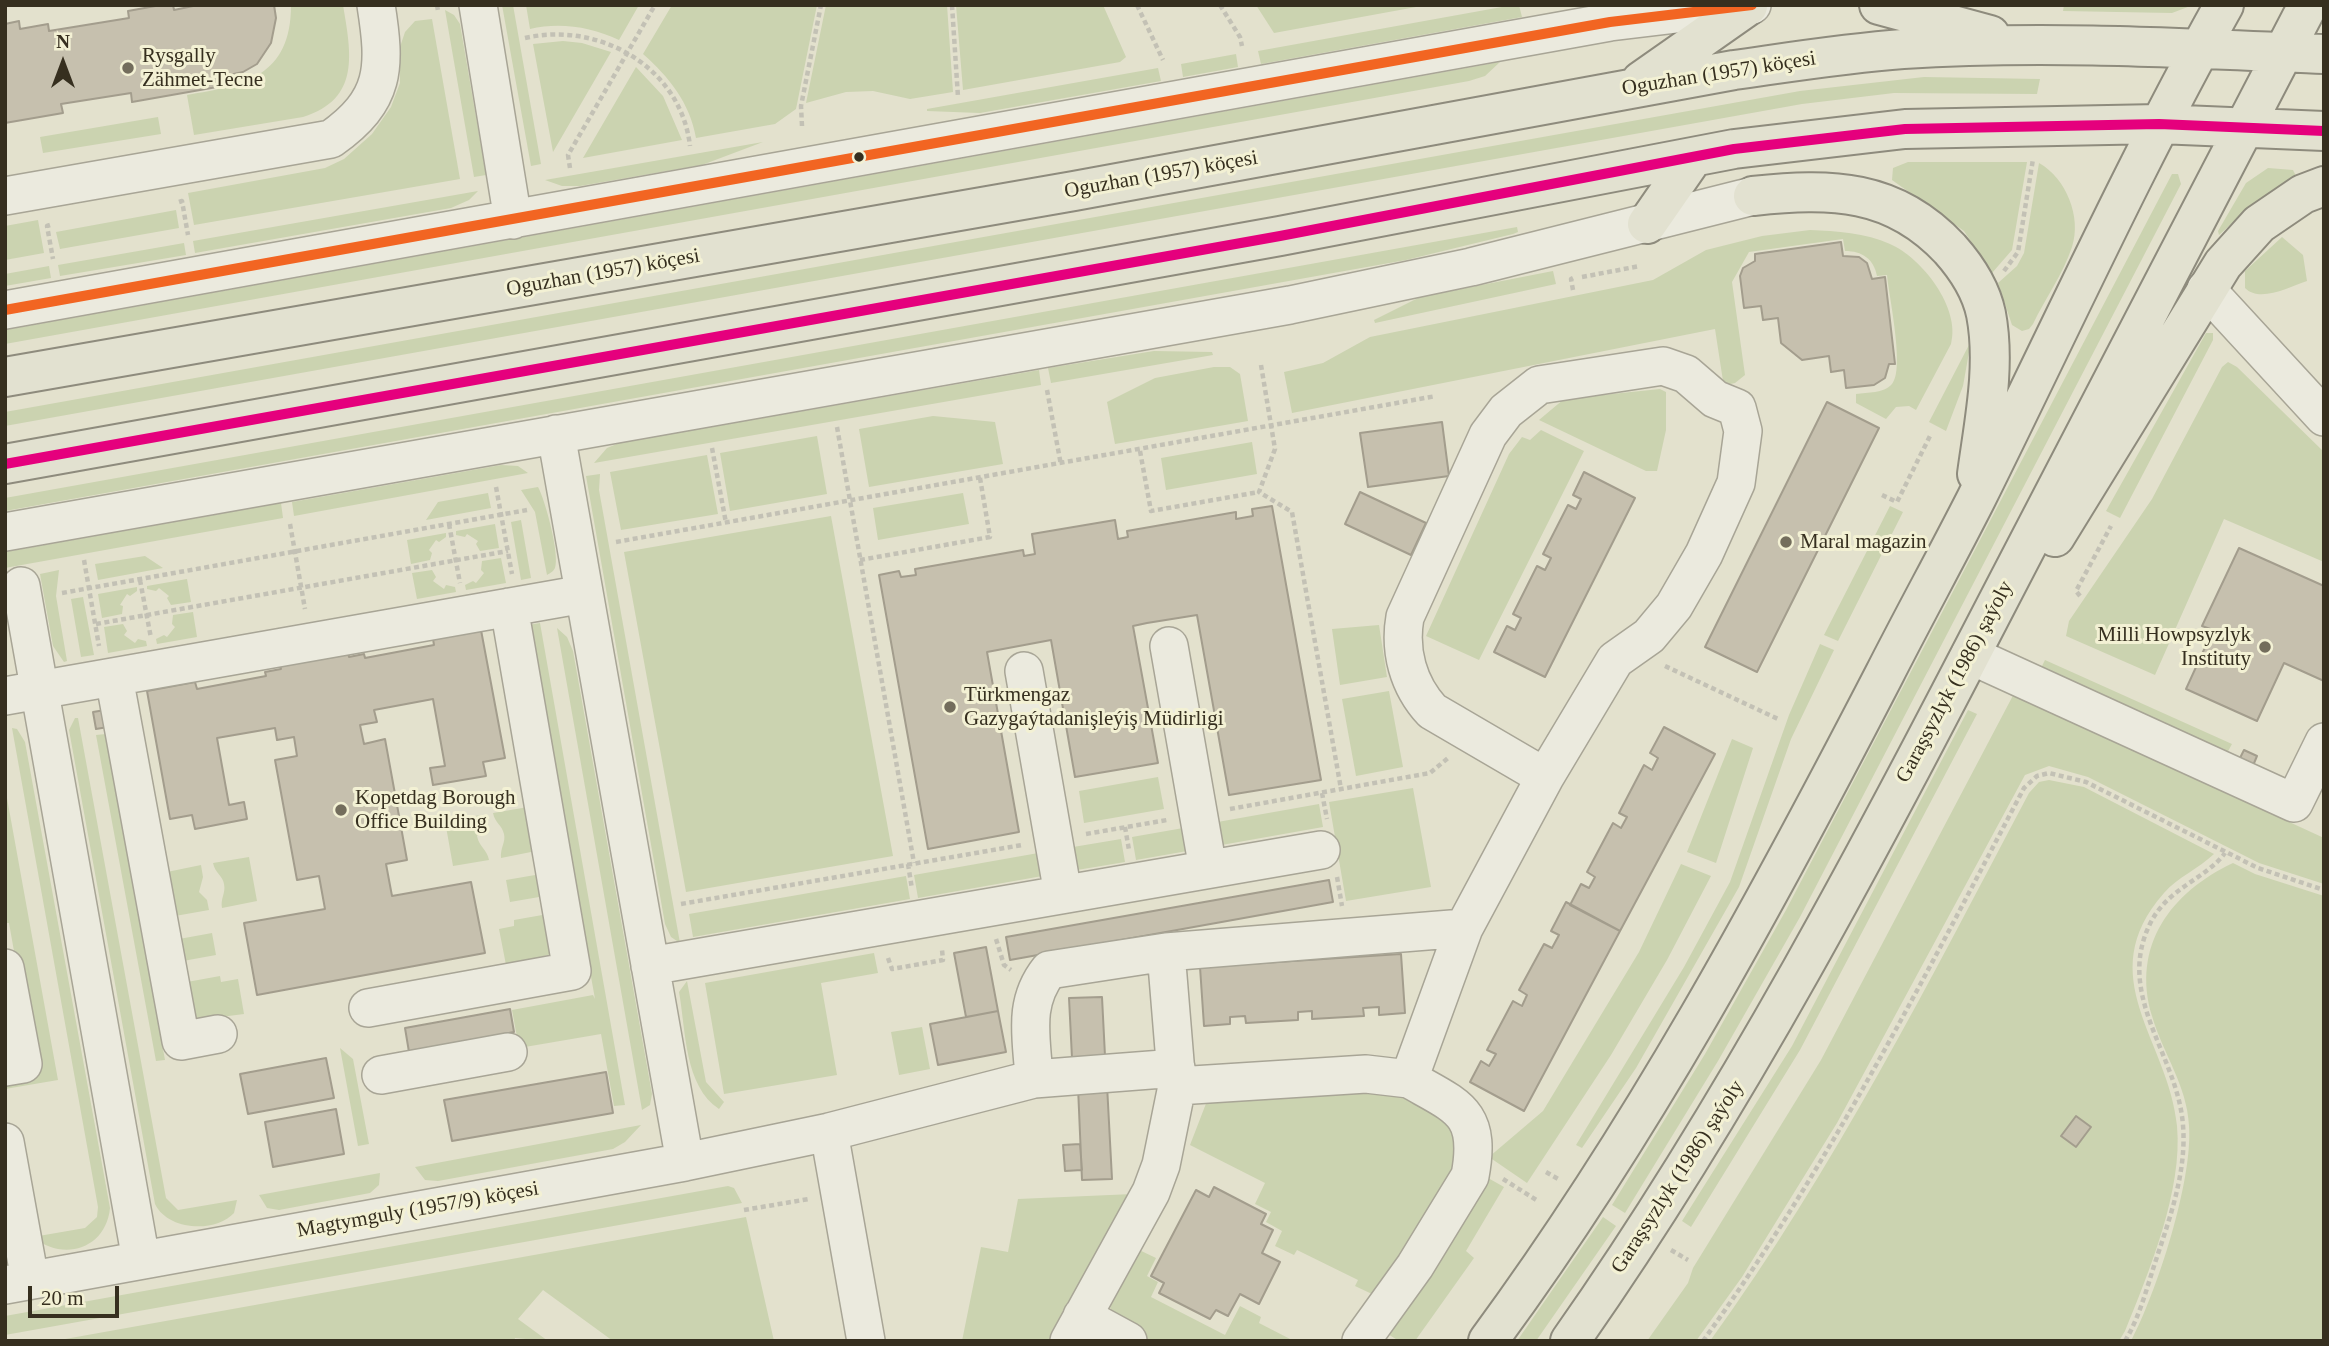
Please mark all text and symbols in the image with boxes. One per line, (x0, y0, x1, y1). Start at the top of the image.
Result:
north arrow (28, 28, 98, 98)
text: N (56, 31, 70, 52)
place label: Rysgally Zähmet-Tecne (142, 43, 263, 93)
street label: Oguzhan (1957) köçesi (1620, 46, 1818, 102)
marker: Rysgally Zähmet-Tecne (120, 60, 136, 76)
street label: Oguzhan (1957) köçesi (1062, 146, 1260, 204)
unlabelled marker (852, 150, 866, 164)
street label: Oguzhan (1957) köçesi (504, 244, 702, 302)
place label: Maral magazin (1800, 529, 1927, 555)
marker: Maral magazin (1778, 534, 1794, 550)
street label: Garaşsyzlyk (1986) şaýoly (1891, 577, 2019, 787)
place label: Milli Howpsyzlyk Instituty (2098, 622, 2251, 672)
marker: Milli Howpsyzlyk Instituty (2257, 639, 2273, 655)
place label: Türkmengaz Gazygaýtadanişleýiş Müdirligi (964, 682, 1224, 732)
marker: Türkmengaz Gazygaýtadanişleýiş Müdirligi (942, 699, 958, 715)
place label: Kopetdag Borough Office Building (355, 785, 515, 835)
marker: Kopetdag Borough Office Building (333, 802, 349, 818)
street label: Garaşsyzlyk (1986) şaýoly (1606, 1076, 1750, 1278)
street label: Magtymguly (1957/9) köçesi (295, 1176, 541, 1244)
scale bar (32, 1272, 122, 1316)
text: 20 m (41, 1286, 84, 1310)

